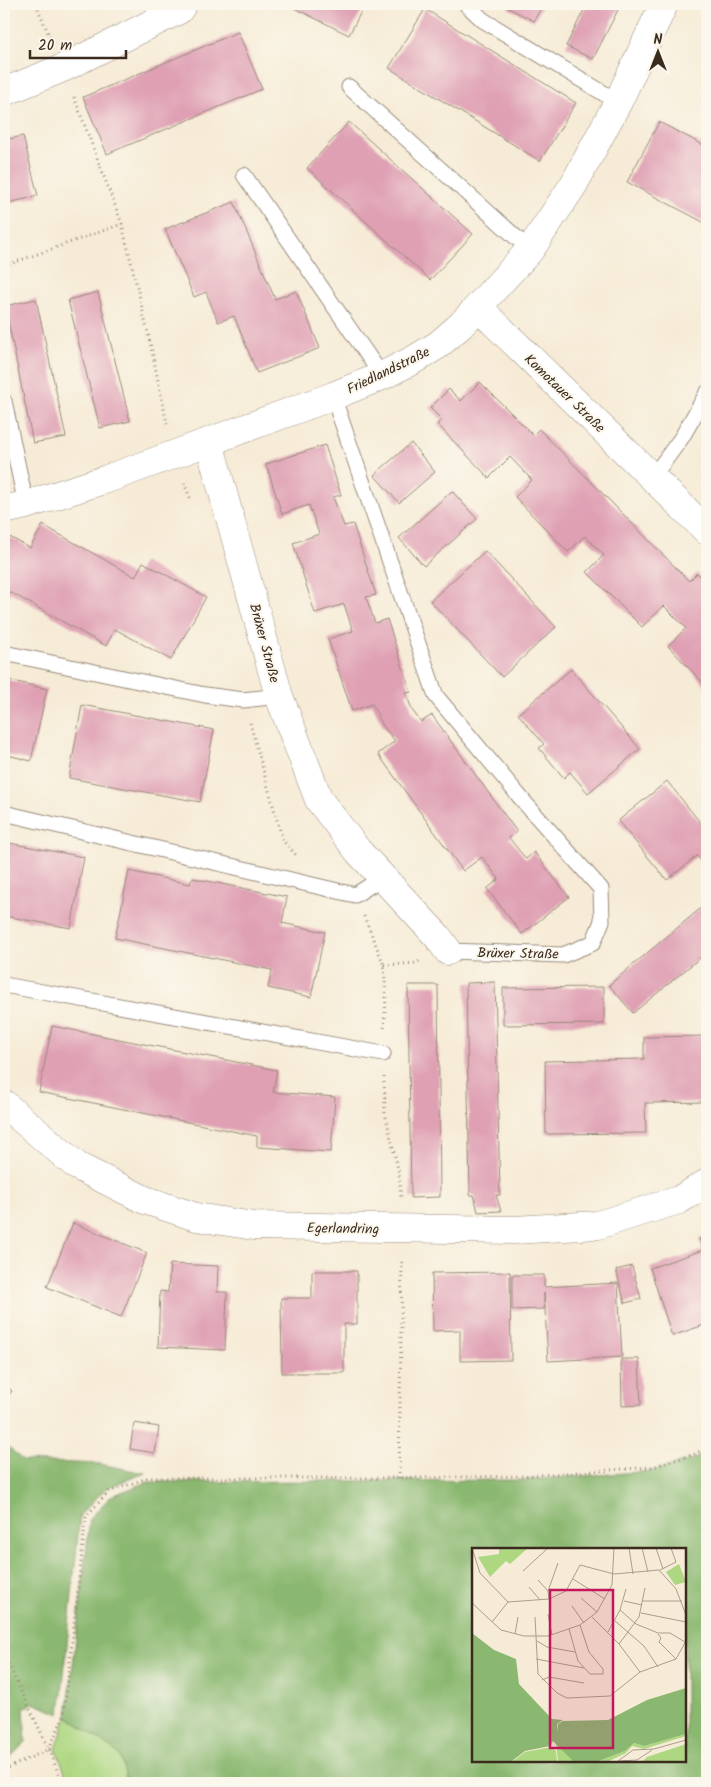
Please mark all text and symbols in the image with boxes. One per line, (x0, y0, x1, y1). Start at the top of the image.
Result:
scale bar (30, 28, 126, 60)
north arrow (634, 28, 684, 78)
text: N (654, 29, 663, 51)
text: 20 m (38, 34, 72, 58)
street label: Friedlandstraße (343, 341, 434, 401)
street label: Komotauer Straße (519, 349, 611, 439)
street label: Brüxer Straße (243, 601, 285, 686)
street label: Brüxer Straße (477, 942, 560, 966)
street label: Egerlandring (307, 1217, 379, 1241)
inset map (472, 1548, 686, 1762)

